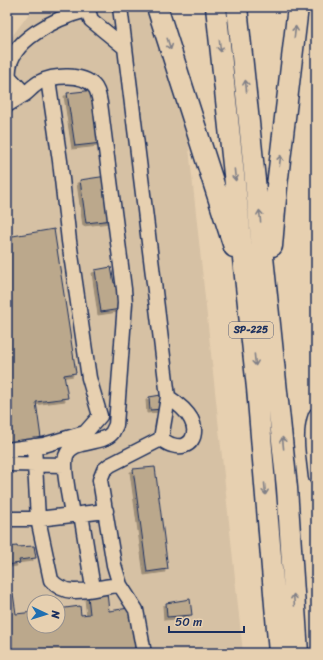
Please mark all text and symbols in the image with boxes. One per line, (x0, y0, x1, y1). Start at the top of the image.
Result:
one-way arrow (291, 26, 299, 39)
one-way arrow (166, 37, 173, 50)
one-way arrow (217, 39, 224, 52)
one-way arrow (242, 80, 249, 93)
one-way arrow (276, 155, 283, 168)
one-way arrow (231, 168, 239, 181)
one-way arrow (256, 210, 263, 223)
road number: SP-225 (229, 322, 273, 338)
one-way arrow (251, 353, 258, 366)
one-way arrow (279, 437, 286, 450)
one-way arrow (262, 482, 269, 495)
north arrow (26, 594, 66, 634)
one-way arrow (291, 594, 298, 607)
scale bar (169, 608, 244, 634)
text: N (46, 609, 65, 620)
text: 50 m (175, 611, 202, 633)

